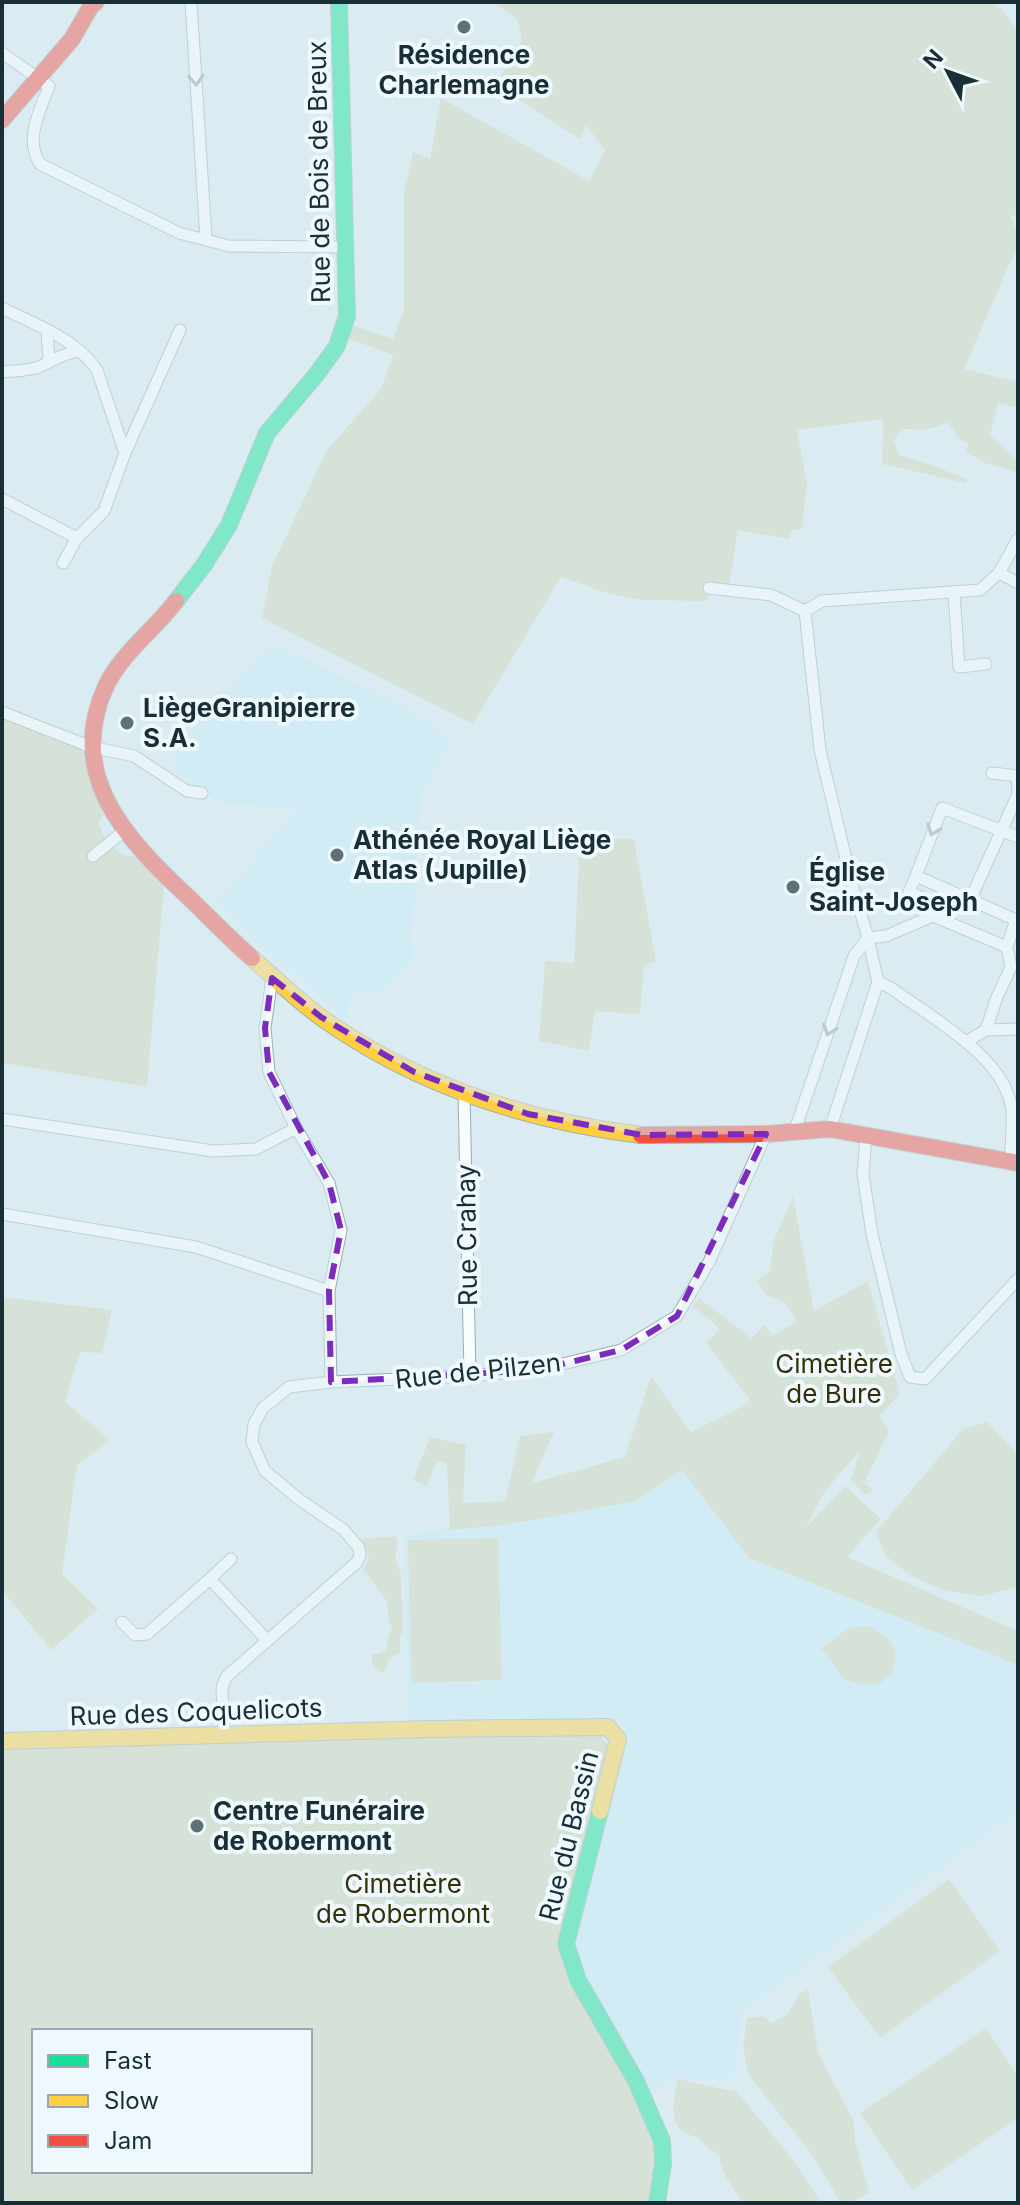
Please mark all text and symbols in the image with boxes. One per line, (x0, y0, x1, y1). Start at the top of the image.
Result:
marker: Résidence Charlemagne (455, 18, 473, 36)
north arrow (908, 32, 988, 112)
place label: Résidence Charlemagne (379, 39, 549, 100)
street label: Rue de Bois de Breux (301, 41, 336, 303)
text: N (918, 44, 948, 74)
one-way arrow (187, 74, 204, 87)
place label: LiègeGranipierre S.A. (143, 692, 355, 753)
marker: LiègeGranipierre S.A. (118, 714, 136, 732)
one-way arrow (927, 822, 943, 836)
place label: Athénée Royal Liège Atlas (Jupille) (353, 824, 611, 885)
marker: Athénée Royal Liège Atlas (Jupille) (328, 846, 346, 864)
place label: Église Saint-Joseph (809, 856, 978, 917)
marker: Église Saint-Joseph (784, 878, 802, 896)
one-way arrow (823, 1022, 839, 1036)
street label: Rue Crahay (450, 1164, 483, 1306)
street label: Rue de Pilzen (393, 1346, 562, 1395)
park label: Cimetière de Bure (775, 1348, 893, 1409)
street label: Rue des Coquelicots (69, 1692, 323, 1731)
street label: Rue du Bassin (532, 1748, 605, 1924)
place label: Centre Funéraire de Robermont (213, 1795, 425, 1856)
marker: Centre Funéraire de Robermont (188, 1817, 206, 1835)
park label: Cimetière de Robermont (316, 1868, 490, 1929)
legend (32, 2029, 312, 2173)
text: Fast (104, 2046, 152, 2075)
text: Slow (104, 2086, 159, 2115)
text: Jam (104, 2126, 152, 2155)

